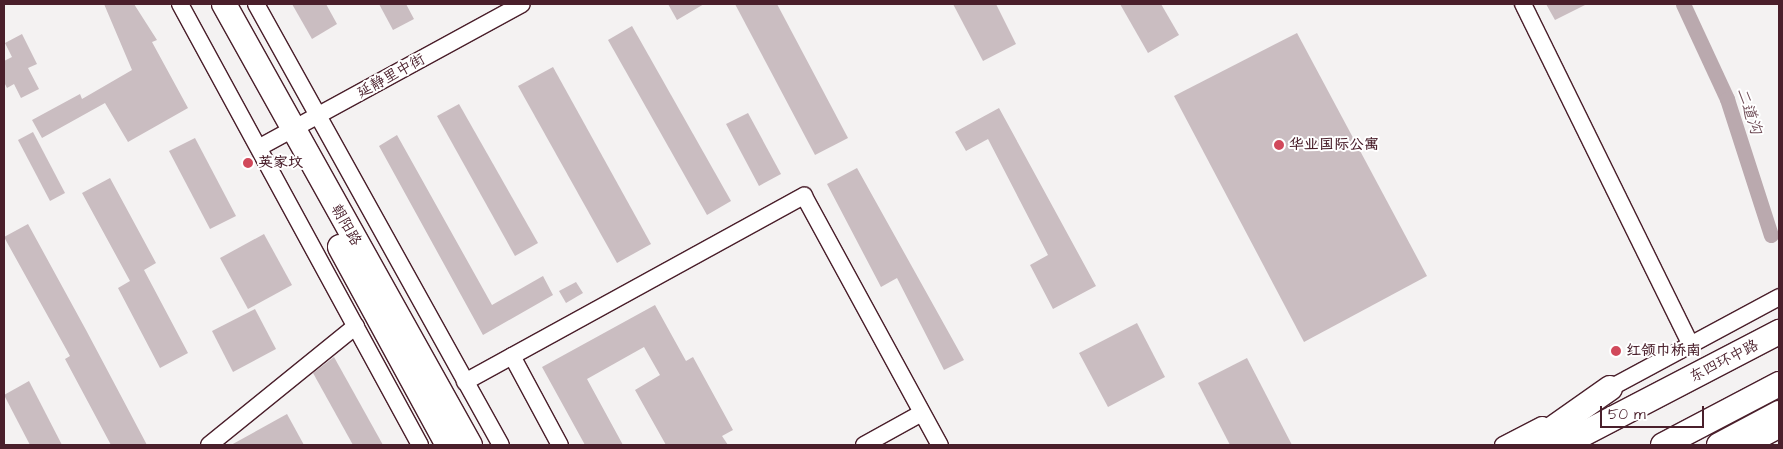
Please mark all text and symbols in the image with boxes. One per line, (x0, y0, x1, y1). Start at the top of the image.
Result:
street label: 延静里中街 (354, 50, 428, 102)
water label: 二道沟 (1732, 85, 1766, 137)
place label: 华业国际公寓 (1289, 136, 1379, 154)
marker: 华业国际公寓 (1273, 139, 1285, 151)
place label: 英家坟 (258, 154, 303, 172)
marker: 英家坟 (242, 157, 254, 169)
street label: 朝阳路 (327, 201, 365, 249)
street label: 东四环中路 (1687, 336, 1761, 386)
place label: 红领巾桥南 (1626, 342, 1701, 360)
marker: 红领巾桥南 (1610, 345, 1622, 357)
scale bar (1603, 396, 1707, 428)
text: 50 m (1608, 404, 1646, 425)

